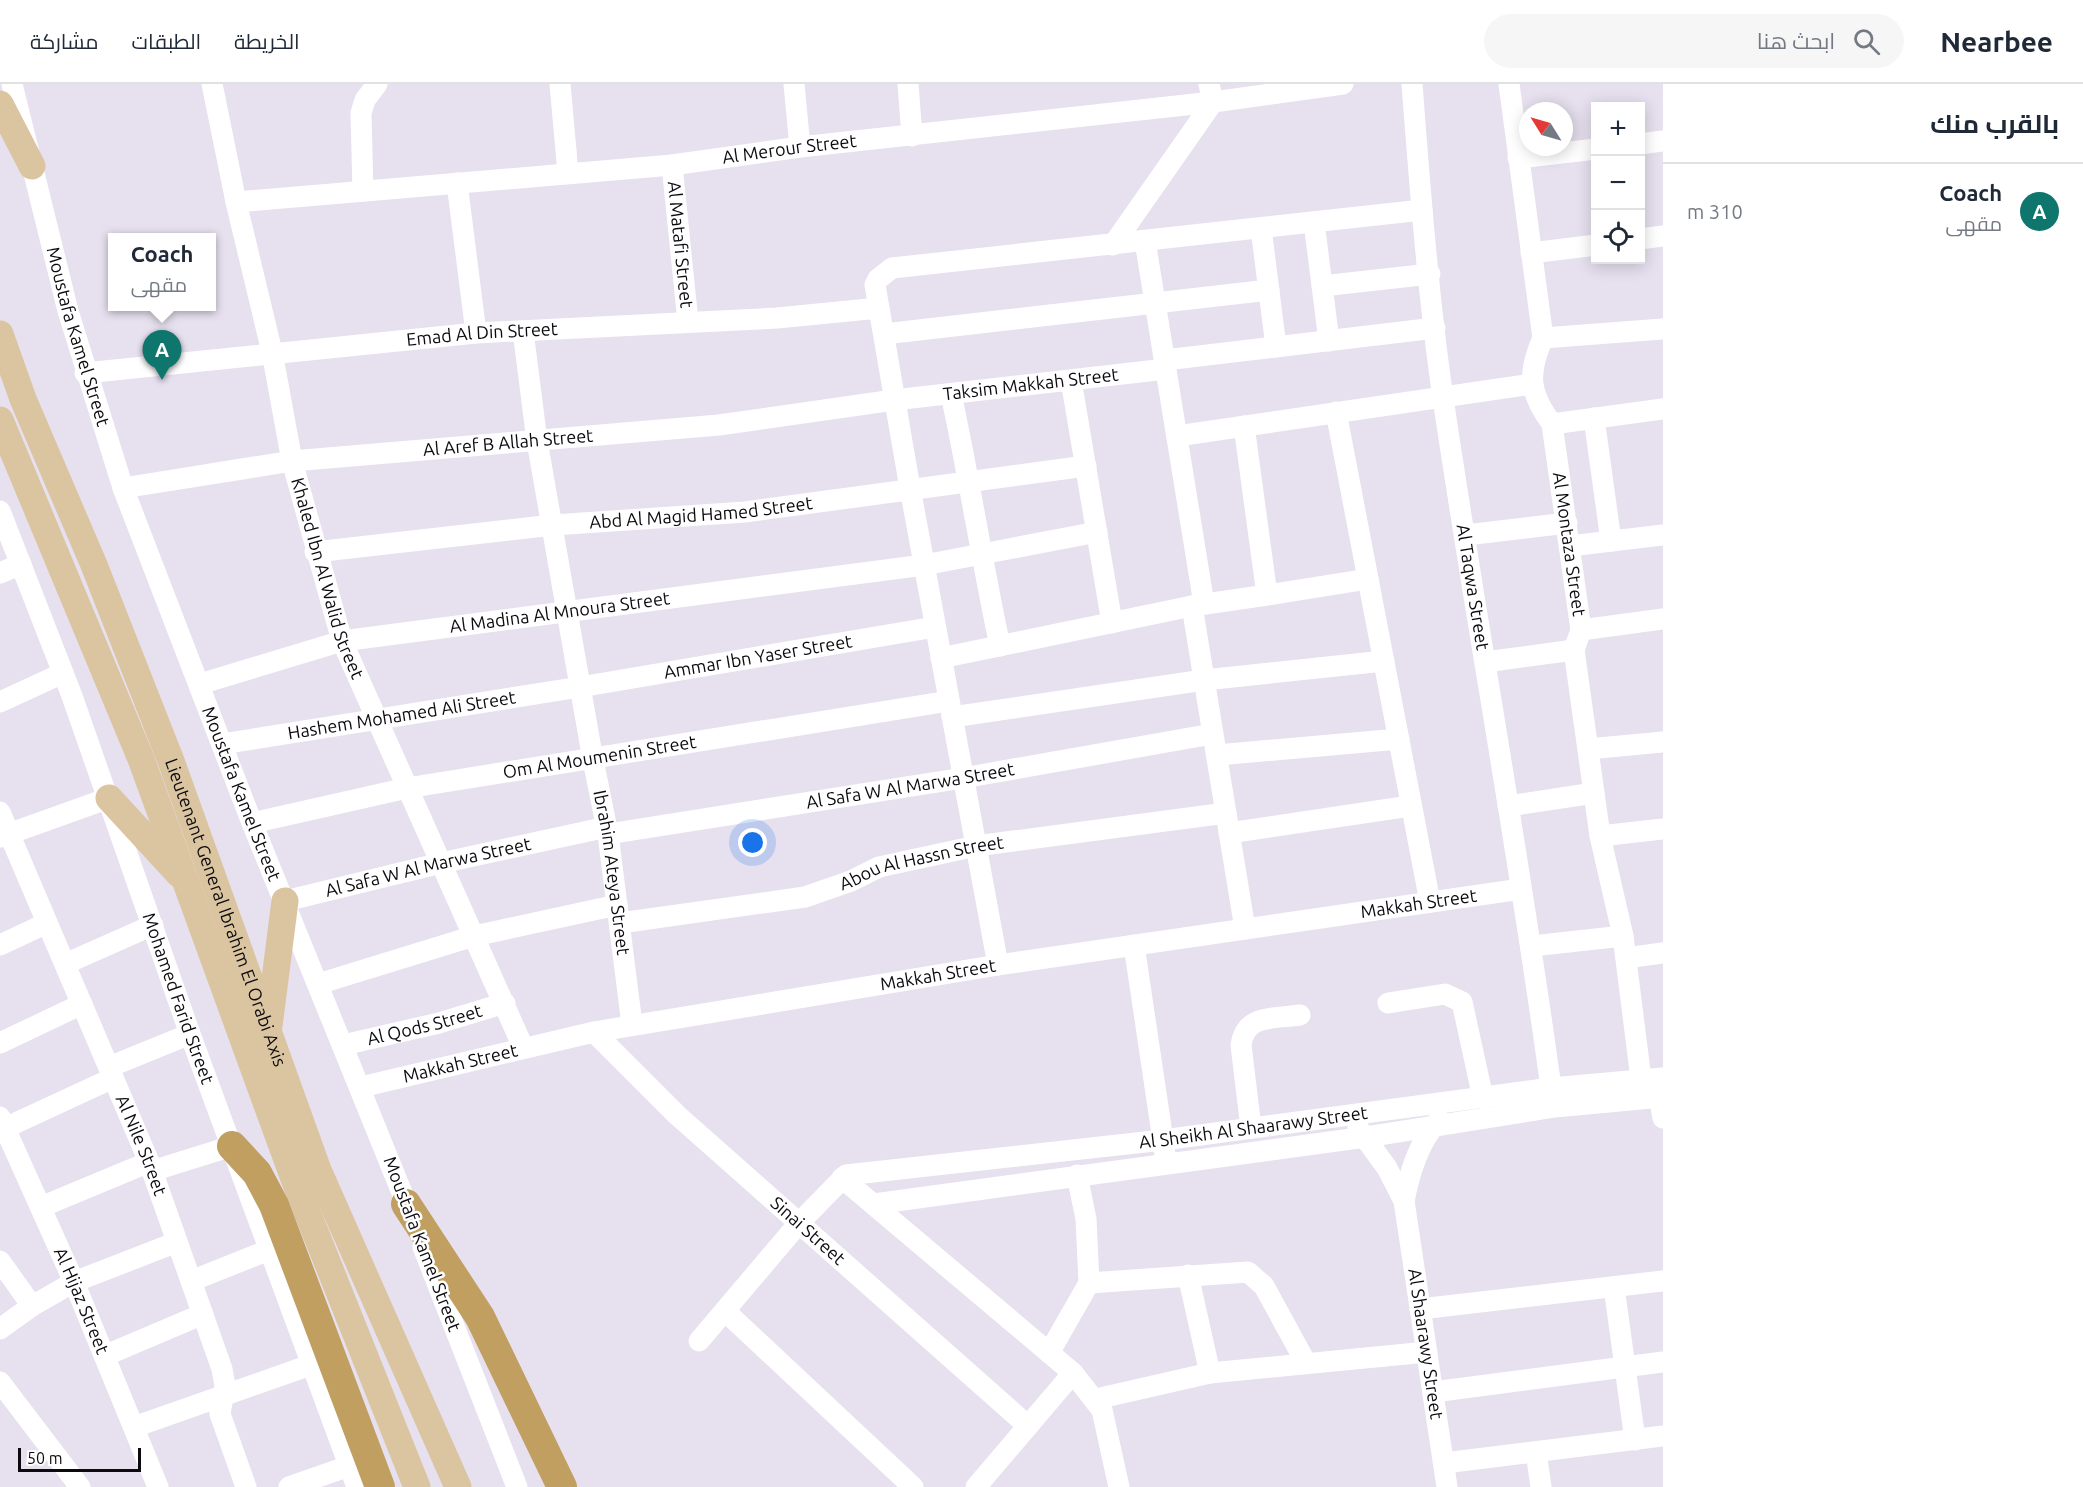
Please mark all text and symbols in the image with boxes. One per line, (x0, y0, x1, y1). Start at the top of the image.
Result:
search box (1484, 14, 1904, 68)
icon: search (1850, 25, 1883, 58)
text: Nearbee (1940, 26, 2053, 57)
text: ابحث هنا (1757, 28, 1835, 53)
text: مشاركة (30, 29, 99, 53)
text: الطبقات (132, 29, 201, 53)
text: الخريطة (234, 29, 300, 53)
north arrow (1519, 102, 1573, 156)
map controls (1591, 102, 1645, 264)
button: + (1591, 102, 1645, 156)
text: بالقرب منك (1930, 109, 2059, 138)
street label: Al Merour Street (721, 130, 857, 167)
button: − (1591, 156, 1645, 210)
street label: Al Matafi Street (665, 180, 698, 309)
text: Coach (1939, 180, 2002, 205)
text: 310 m (1687, 200, 1743, 223)
text: A (2032, 200, 2047, 223)
button: locate (1591, 210, 1645, 264)
text: مقهى (1946, 212, 2002, 235)
popup (108, 233, 216, 311)
text: Coach (131, 241, 193, 266)
street label: Moustafa Kamel Street (44, 245, 114, 428)
text: مقهى (131, 273, 187, 296)
street label: Emad Al Din Street (405, 318, 558, 349)
pin: A (142, 330, 182, 380)
street label: Taksim Makkah Street (942, 363, 1119, 403)
street label: Al Aref B Allah Street (422, 425, 594, 459)
street label: Al Montaza Street (1550, 471, 1590, 617)
street label: Khaled Ibn Al Walid Street (288, 475, 369, 682)
street label: Abd Al Magid Hamed Street (589, 492, 814, 532)
street label: Al Taqwa Street (1454, 523, 1494, 651)
street label: Al Madina Al Mnoura Street (448, 587, 671, 636)
street label: Ammar Ibn Yaser Street (662, 630, 853, 682)
street label: Hashem Mohamed Ali Street (286, 686, 517, 742)
street label: Moustafa Kamel Street (199, 703, 285, 884)
street label: Om Al Moumenin Street (501, 731, 698, 781)
street label: Lieutenant General Ibrahim El Orabi Axis (162, 755, 291, 1069)
street label: Al Safa W Al Marwa Street (805, 758, 1016, 812)
street label: Ibrahim Ateya Street (590, 788, 634, 956)
your location (738, 828, 767, 857)
street label: Abou Al Hassn Street (837, 831, 1005, 893)
street label: Al Safa W Al Marwa Street (323, 833, 533, 900)
street label: Makkah Street (1359, 885, 1478, 921)
street label: Mohamed Farid Street (139, 910, 218, 1086)
street label: Makkah Street (878, 955, 997, 993)
street label: Al Qods Street (365, 1000, 484, 1048)
street label: Makkah Street (401, 1039, 519, 1086)
street label: Al Nile Street (113, 1092, 171, 1198)
street label: Al Sheikh Al Shaarawy Street (1138, 1102, 1369, 1152)
street label: Moustafa Kamel Street (380, 1153, 466, 1334)
street label: Sinai Street (767, 1192, 849, 1268)
street label: Al Hijaz Street (51, 1244, 113, 1357)
street label: Al Shaarawy Street (1405, 1267, 1448, 1420)
scale bar (18, 1445, 141, 1472)
text: 50 m (27, 1449, 63, 1467)

